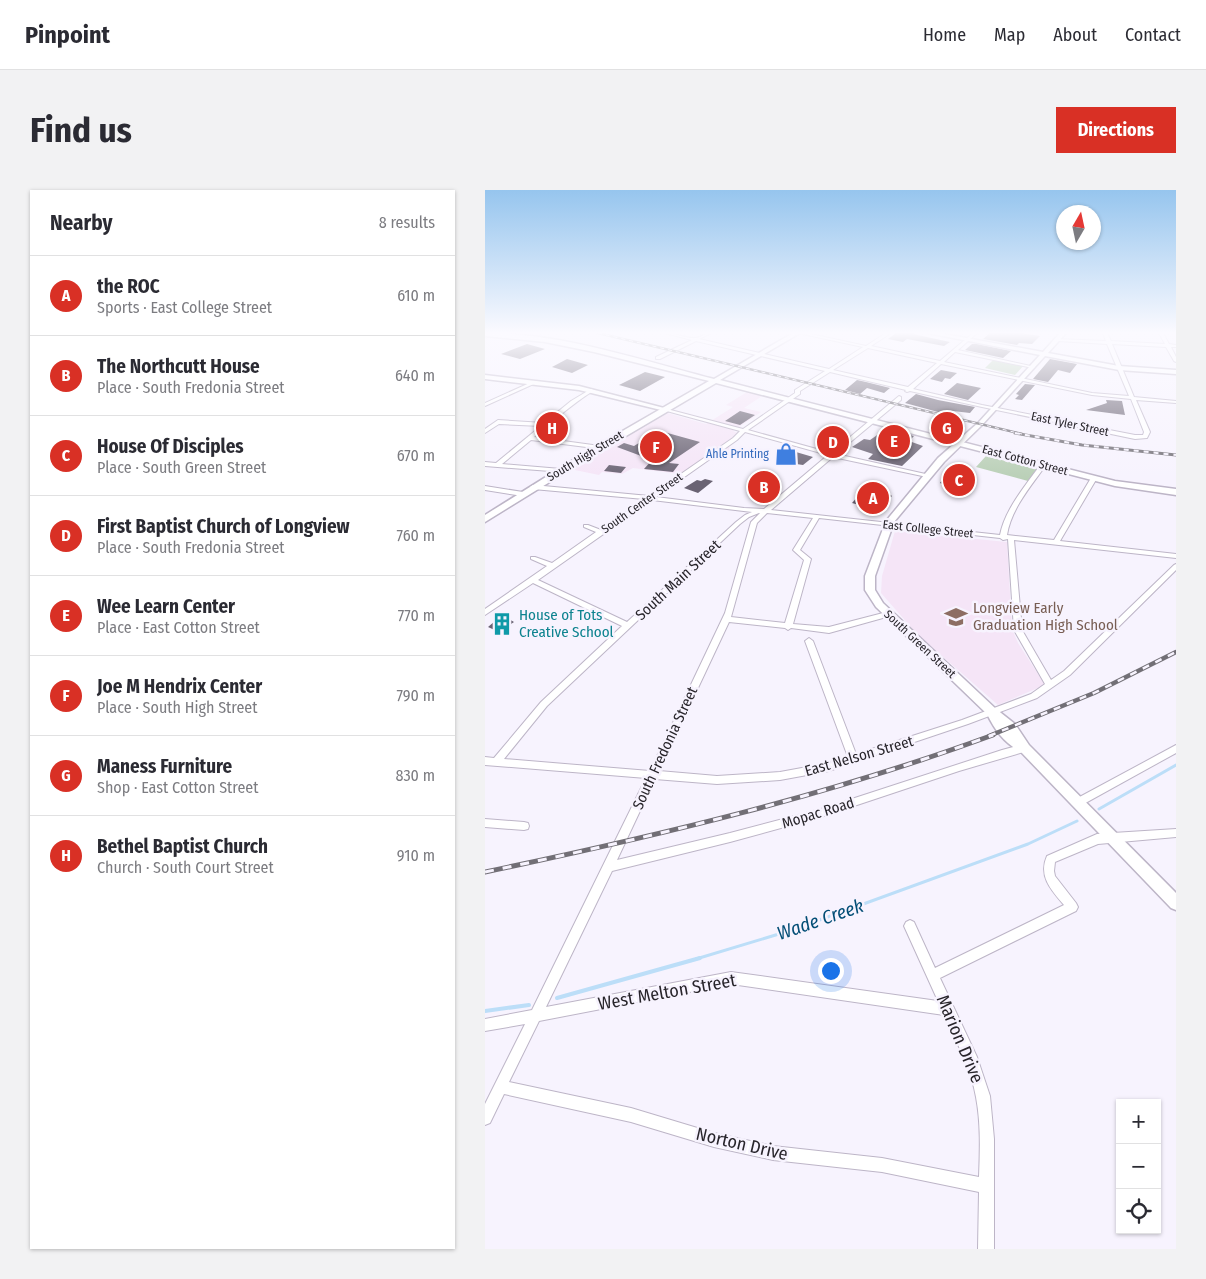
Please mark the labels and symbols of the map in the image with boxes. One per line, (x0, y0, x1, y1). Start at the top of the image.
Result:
north arrow (1056, 205, 1101, 250)
pin: H (536, 409, 568, 447)
pin: G (931, 409, 963, 447)
street label: East Tyler Street (1030, 409, 1110, 439)
pin: E (878, 422, 910, 460)
pin: D (817, 423, 849, 461)
street label: South High Street (544, 428, 626, 484)
pin: F (640, 428, 672, 466)
shop icon: Ahle Printing (773, 441, 799, 467)
street label: East Cotton Street (981, 442, 1069, 478)
place label: Ahle Printing (706, 447, 769, 461)
pin: C (943, 461, 975, 499)
pin: B (748, 468, 780, 506)
street label: South Center Street (599, 470, 685, 536)
pin: A (857, 479, 889, 517)
street label: East College Street (882, 517, 974, 541)
street label: South Main Street (632, 536, 724, 624)
place label: Longview Early Graduation High School (973, 599, 1118, 634)
school or university icon: Longview Early Graduation High School (943, 604, 969, 630)
place label: House of Tots Creative School (519, 606, 614, 641)
street label: South Green Street (881, 607, 959, 681)
building icon: House of Tots Creative School (489, 611, 515, 637)
street label: South Fredonia Street (629, 684, 701, 812)
street label: East Nelson Street (803, 732, 915, 780)
street label: Mopac Road (780, 793, 856, 833)
water label: Wade Creek (774, 894, 866, 945)
your location (818, 958, 844, 984)
street label: West Melton Street (596, 969, 738, 1015)
street label: Marion Drive (932, 992, 988, 1087)
street label: Norton Drive (694, 1123, 790, 1165)

